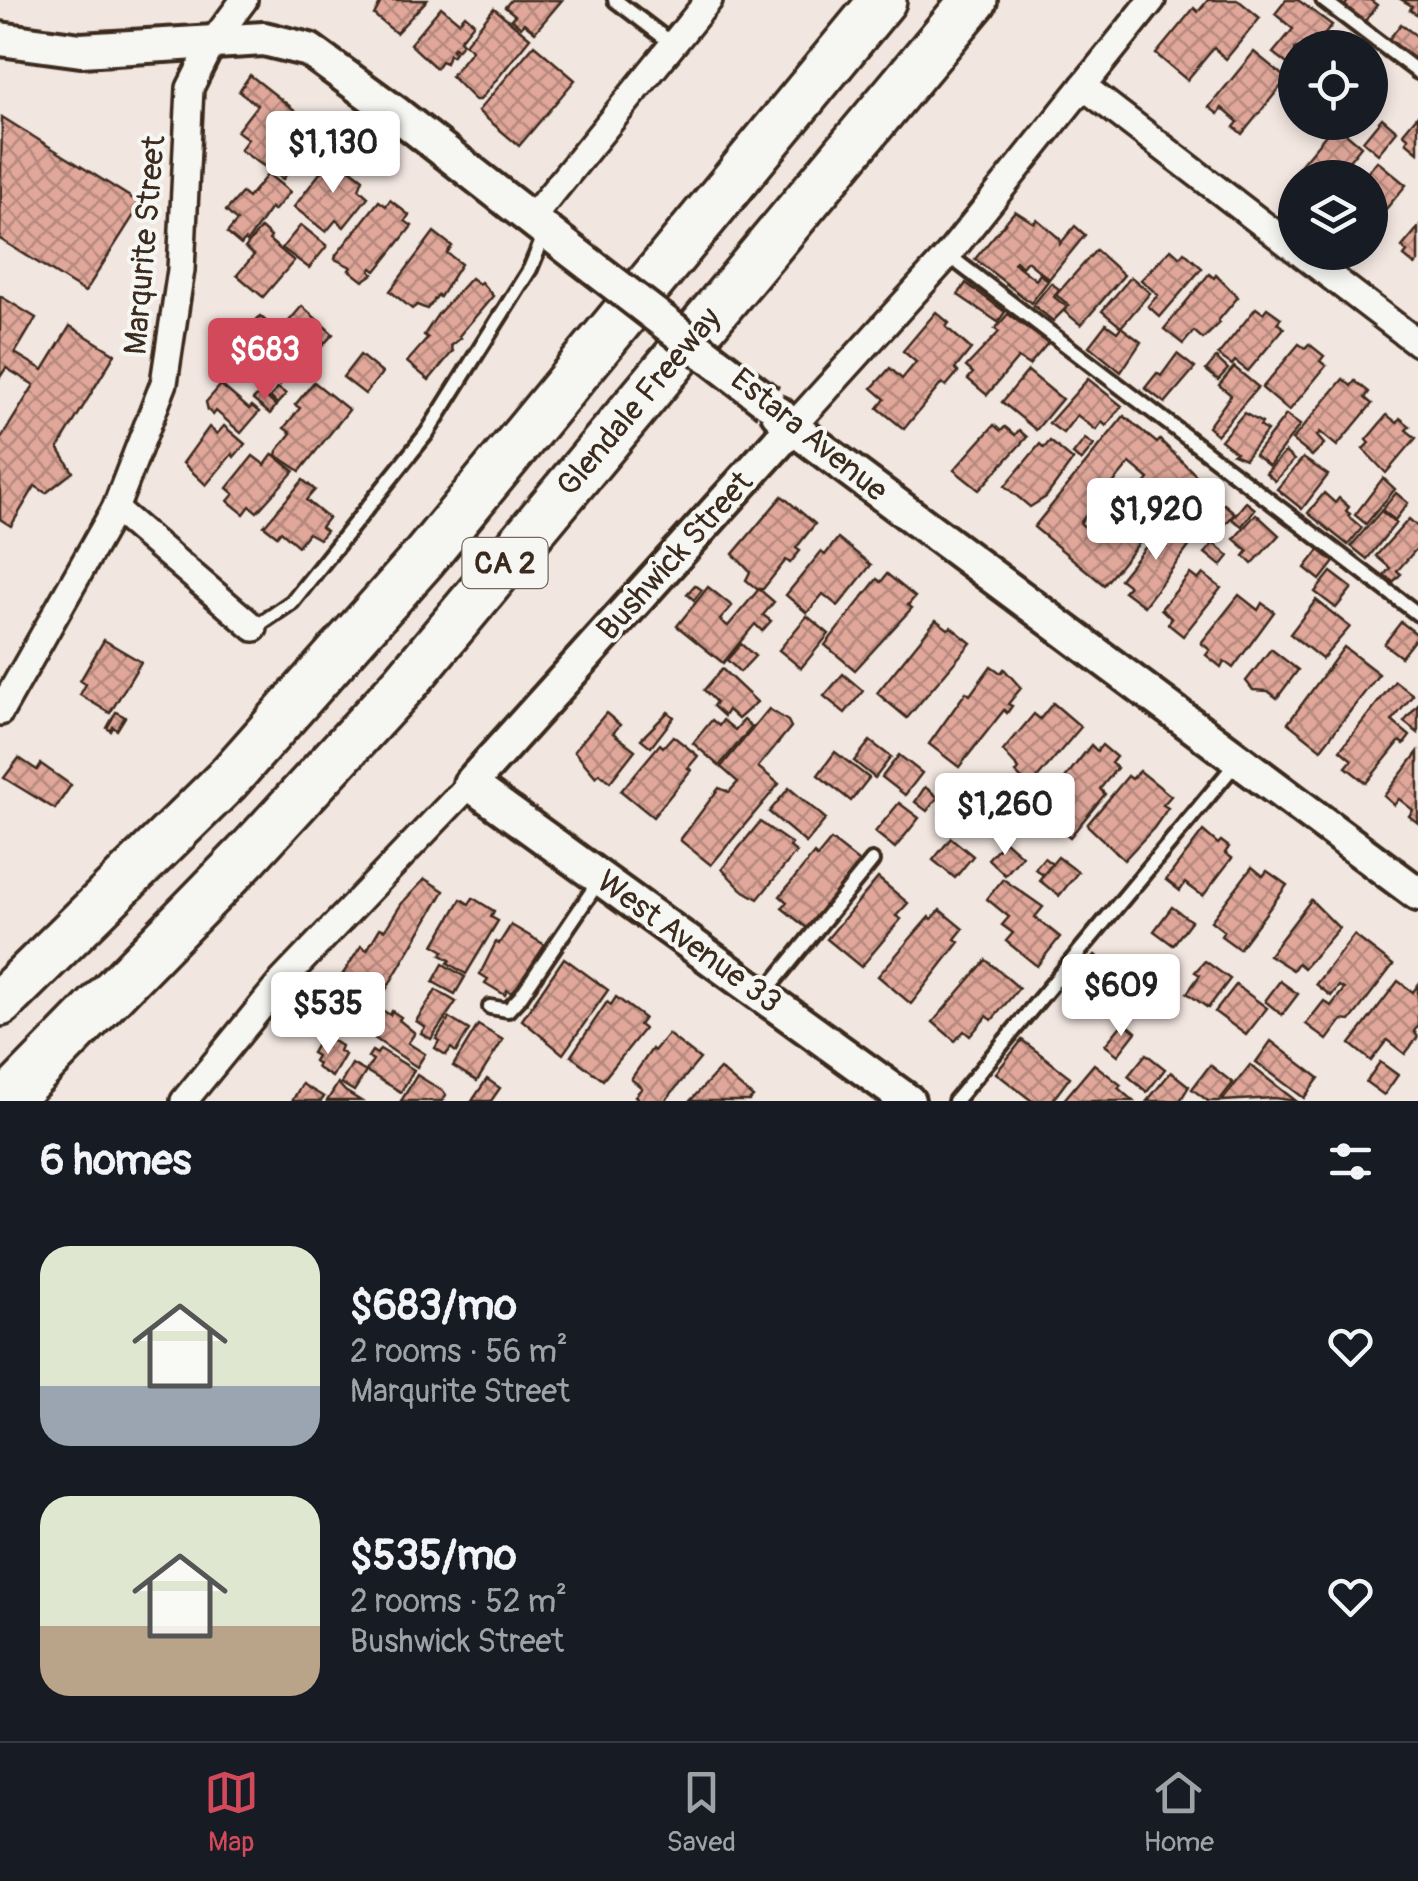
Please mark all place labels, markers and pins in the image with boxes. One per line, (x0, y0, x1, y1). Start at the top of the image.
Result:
pin: $1,130 (252, 111, 414, 196)
pin: $683 (206, 318, 324, 403)
pin: $1,920 (1075, 478, 1237, 563)
pin: $1,260 (924, 773, 1086, 858)
pin: $609 (1062, 954, 1180, 1039)
pin: $535 (269, 972, 387, 1057)

